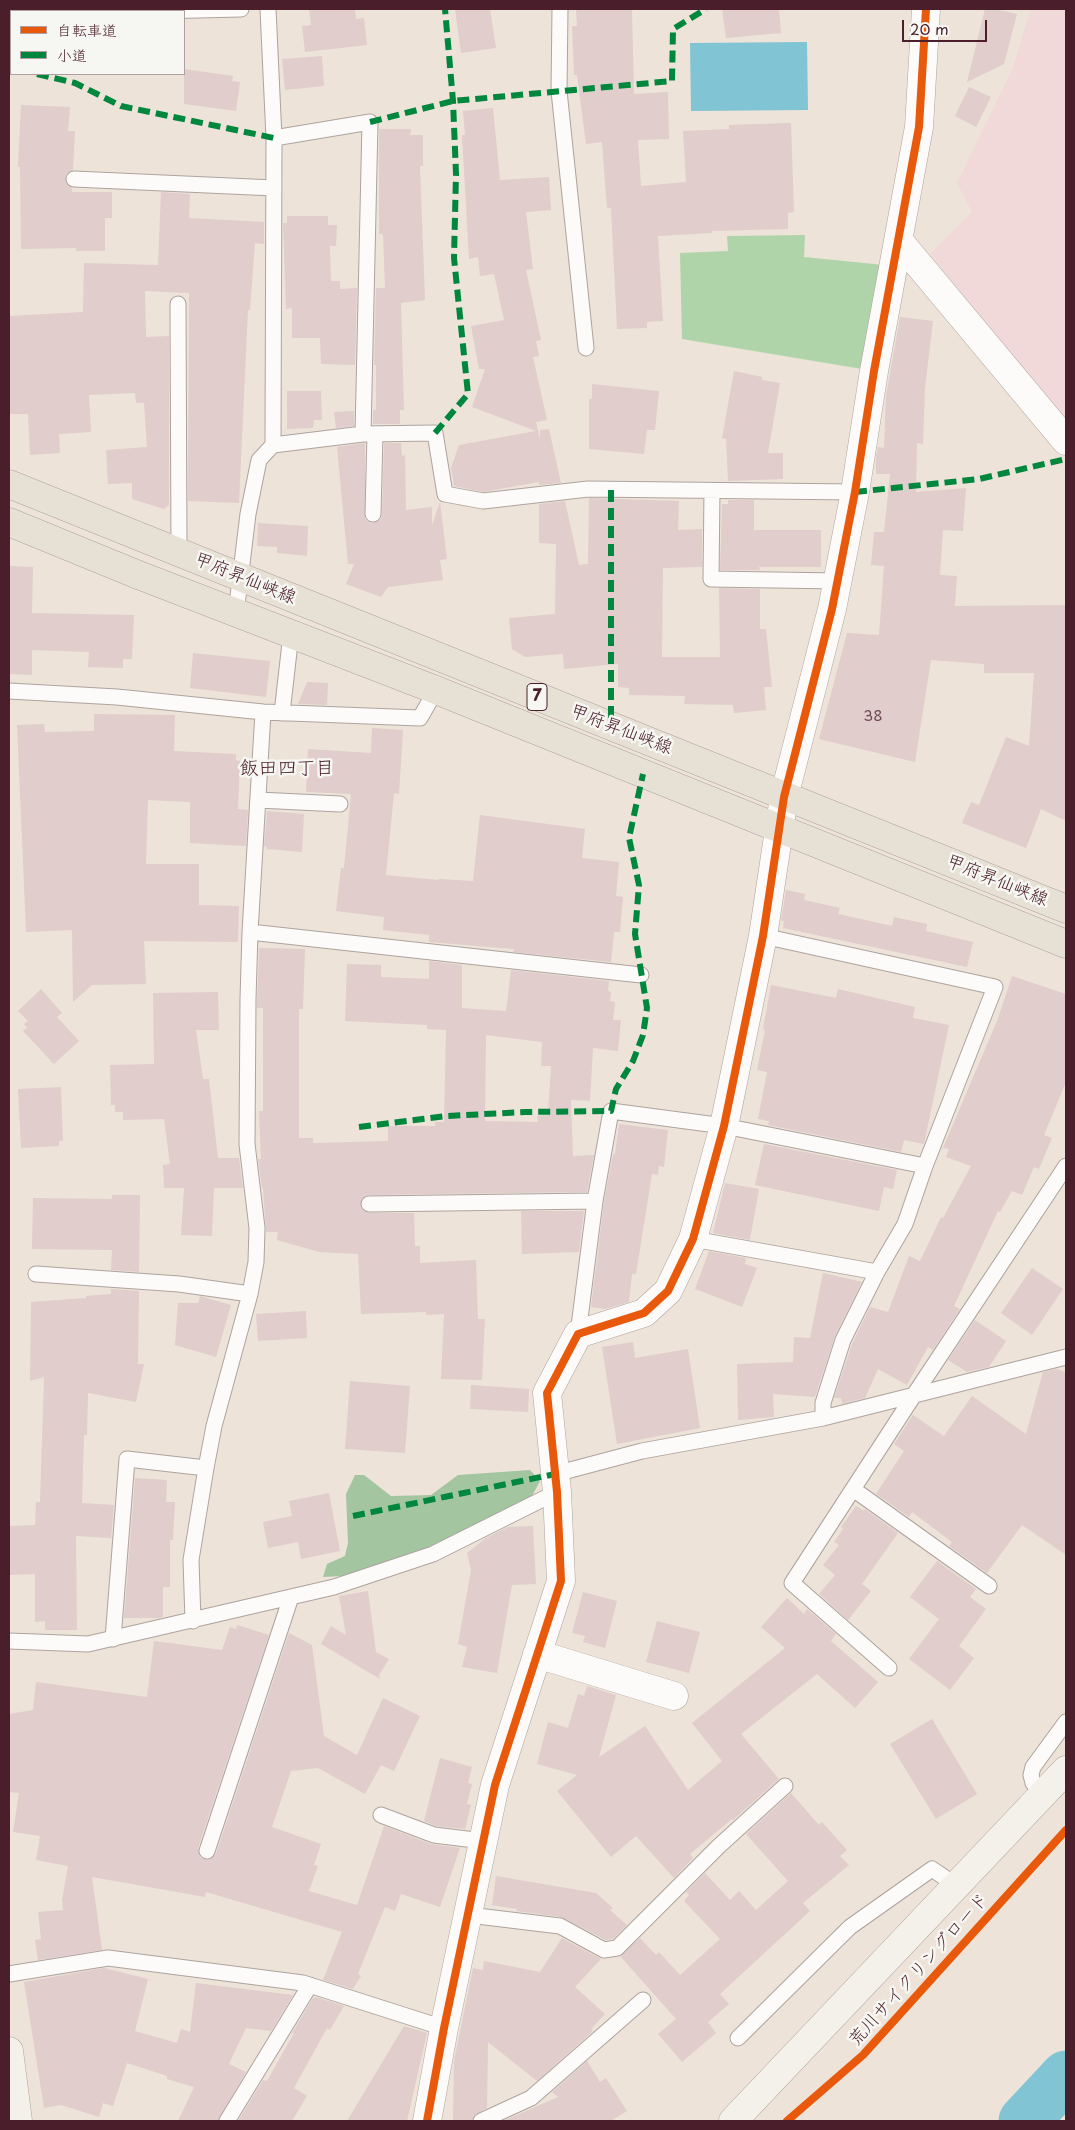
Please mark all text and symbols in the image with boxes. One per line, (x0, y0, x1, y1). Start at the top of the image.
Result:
legend (10, 10, 185, 75)
scale bar (905, 10, 990, 42)
text: 20 m (910, 17, 949, 40)
text: 自転車道 (57, 18, 117, 41)
text: 小道 (57, 43, 87, 66)
street label: 甲府昇仙峡線 (191, 549, 299, 609)
road number: 7 (527, 684, 547, 710)
street label: 甲府昇仙峡線 (567, 701, 675, 759)
house number: 38 (863, 708, 883, 726)
district label: 飯田四丁目 (240, 758, 334, 780)
street label: 甲府昇仙峡線 (943, 851, 1051, 911)
street label: 荒川サイクリングロード (845, 1889, 993, 2051)

